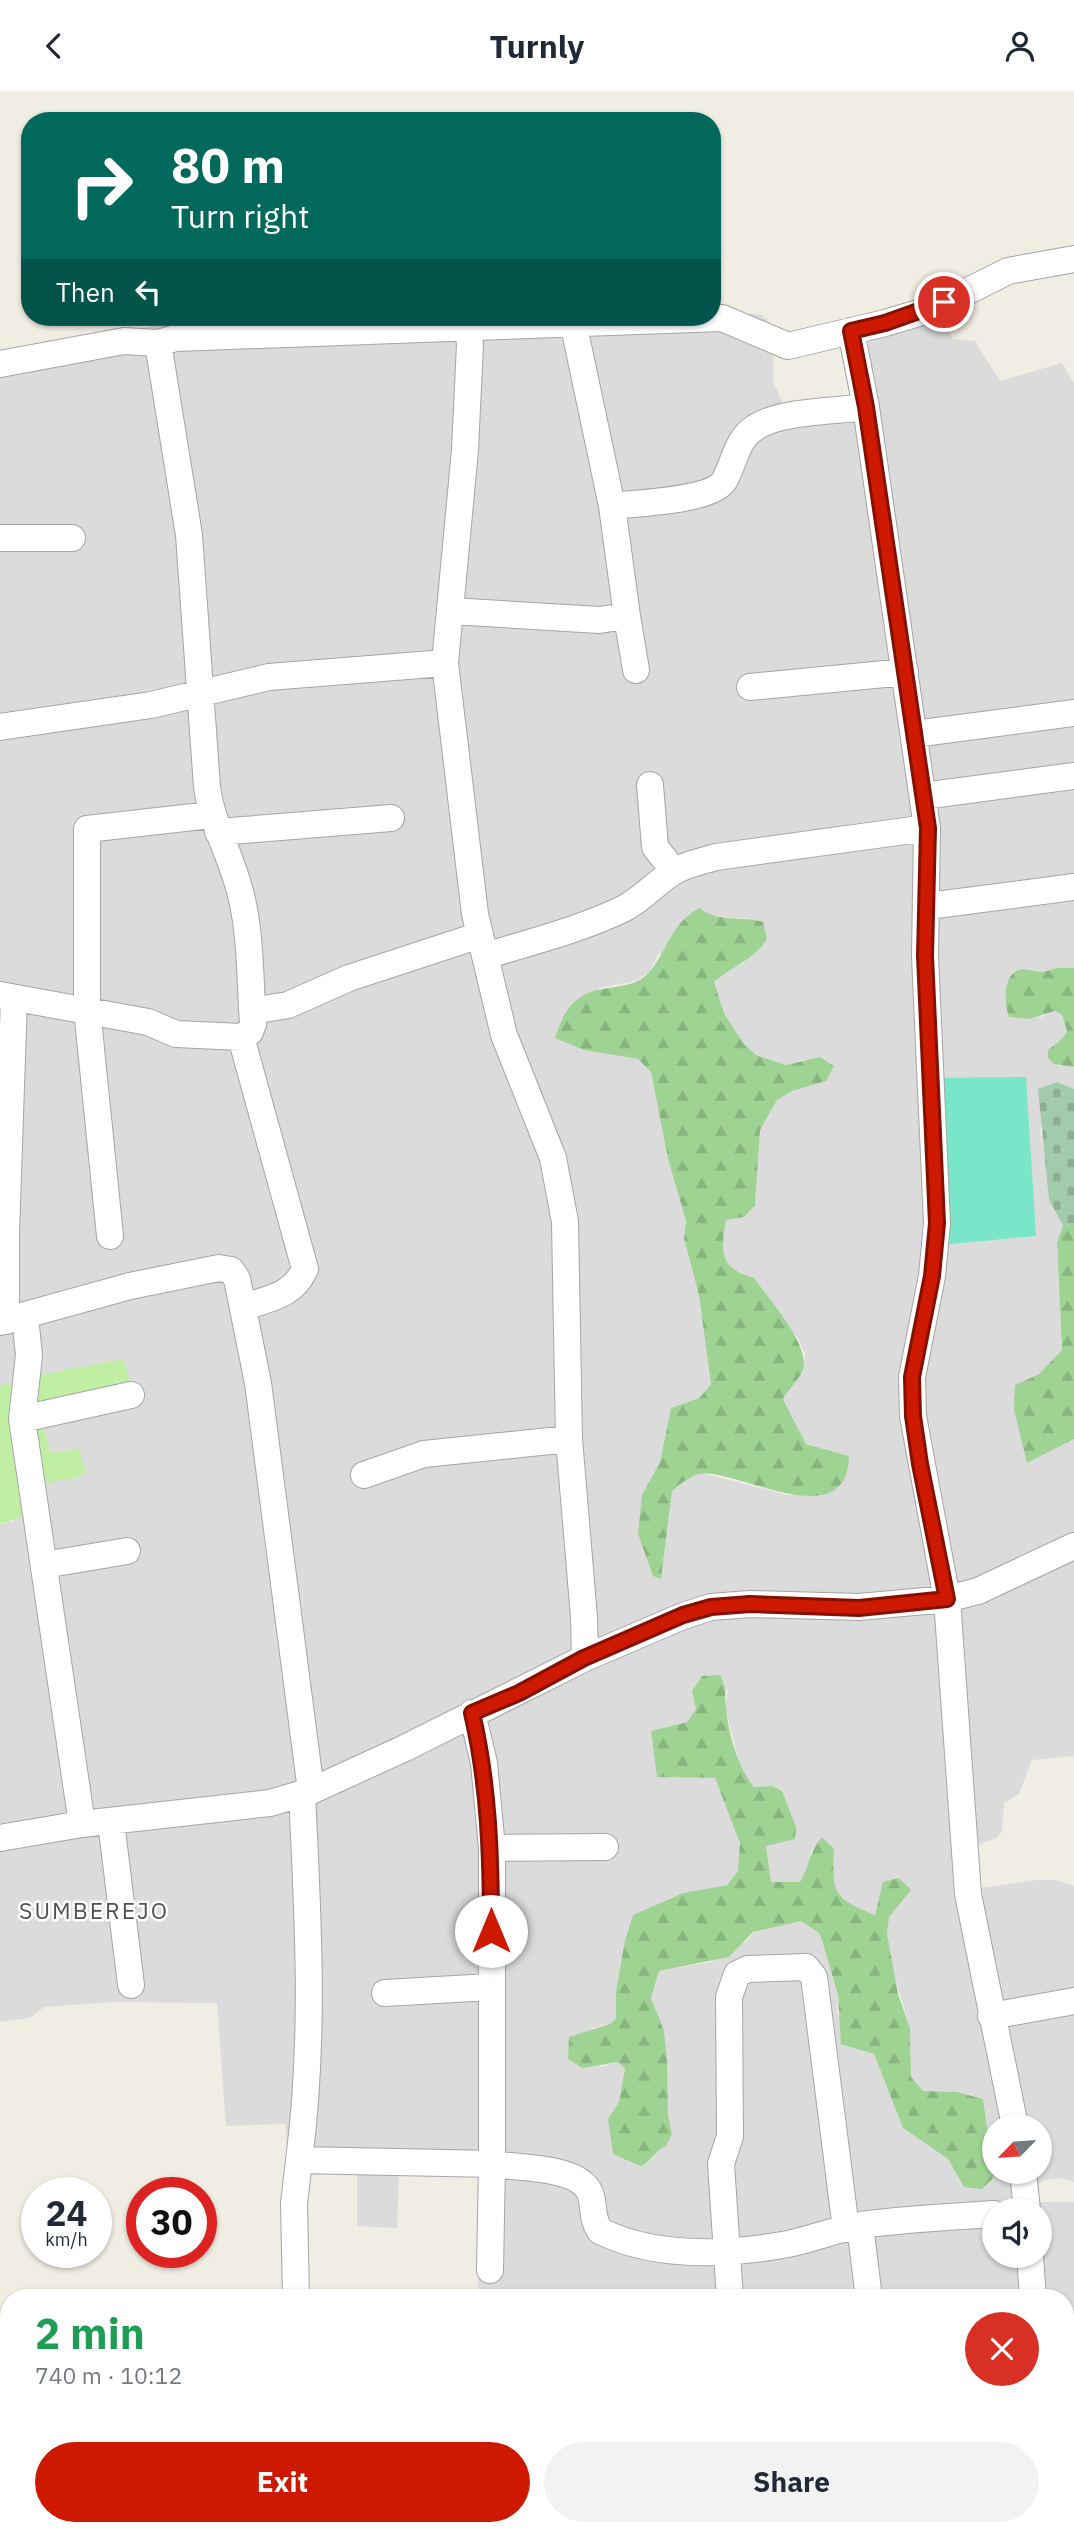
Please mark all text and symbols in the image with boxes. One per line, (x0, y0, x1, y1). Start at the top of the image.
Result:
text: Turnly (490, 25, 584, 67)
icon: back (35, 27, 73, 65)
icon: person (1001, 27, 1039, 65)
text: 80 m (171, 133, 285, 196)
icon: right (56, 140, 147, 231)
text: Turn right (171, 195, 309, 237)
pin (914, 272, 974, 332)
icon: left (129, 273, 167, 311)
text: Then (56, 275, 115, 309)
icon: arrive (925, 283, 963, 321)
position arrow (454, 1894, 528, 1968)
district label: SUMBEREJO (19, 1895, 169, 1925)
north arrow (982, 2114, 1052, 2184)
map controls (982, 2114, 1052, 2268)
speed limit sign: 30 (126, 2177, 217, 2268)
text: 24 (45, 2190, 88, 2236)
button: sound (982, 2198, 1052, 2268)
text: km/h (45, 2228, 88, 2251)
text: 2 min (35, 2306, 145, 2361)
button: close (965, 2312, 1039, 2386)
text: 740 m · 10:12 (35, 2360, 182, 2390)
button: Exit (35, 2442, 530, 2522)
button: Share (544, 2442, 1039, 2522)

